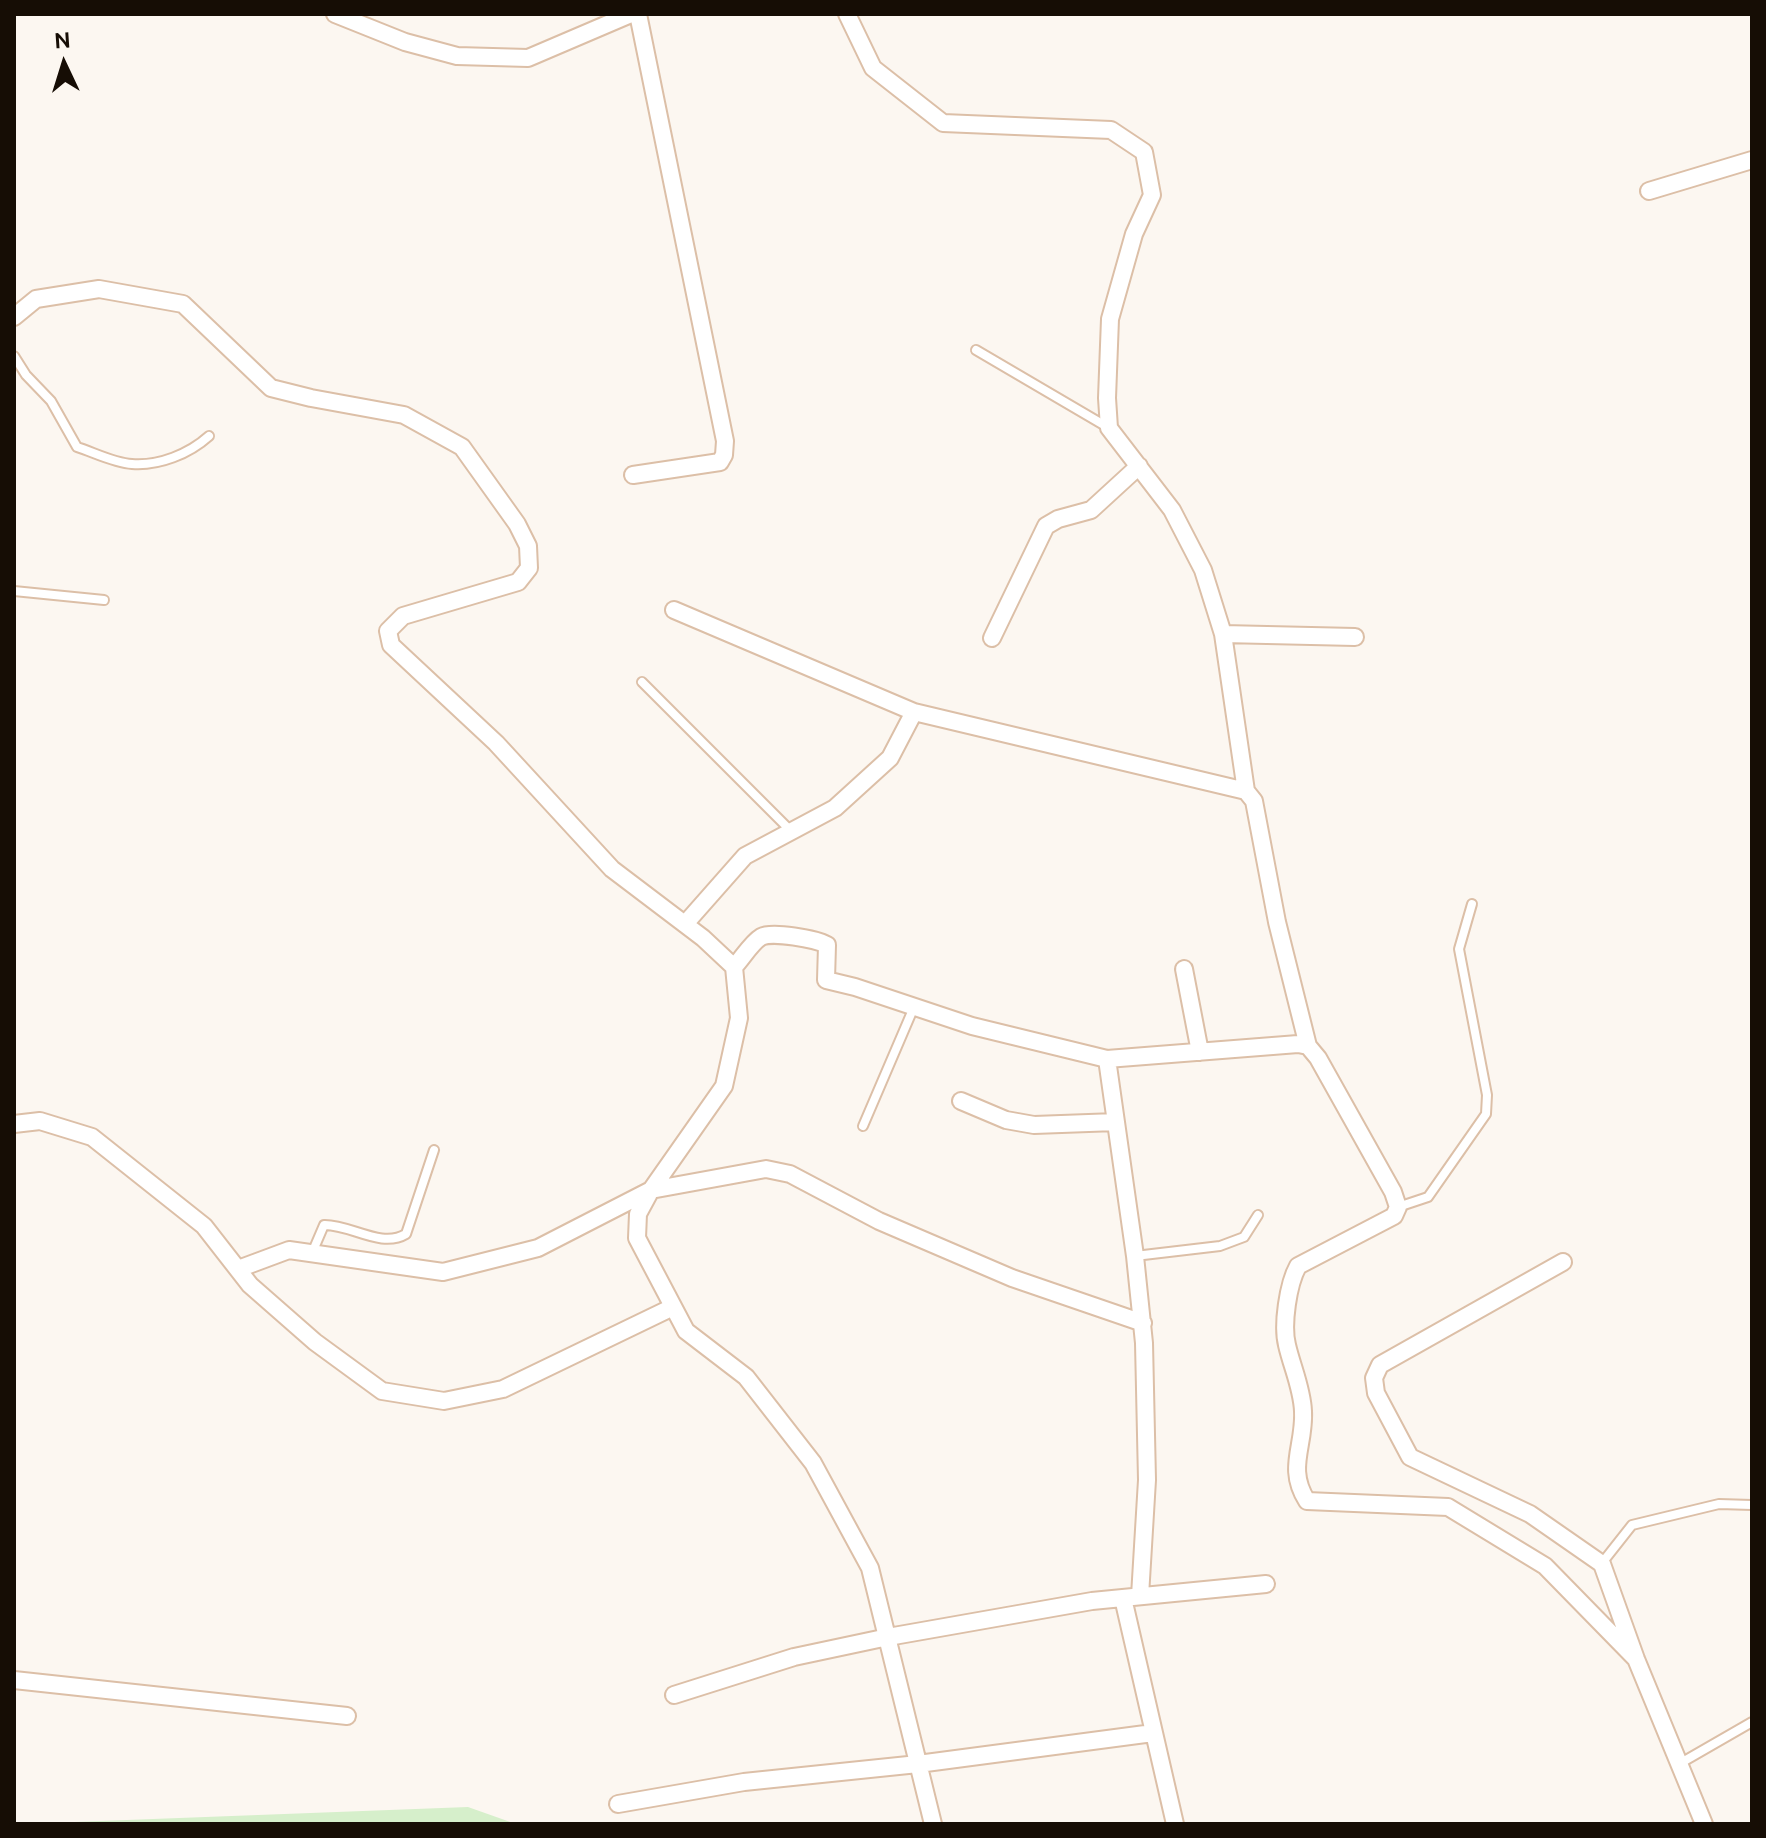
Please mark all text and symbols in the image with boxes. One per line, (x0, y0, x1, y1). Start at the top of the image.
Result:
north arrow (24, 24, 104, 104)
text: N (53, 27, 71, 53)

